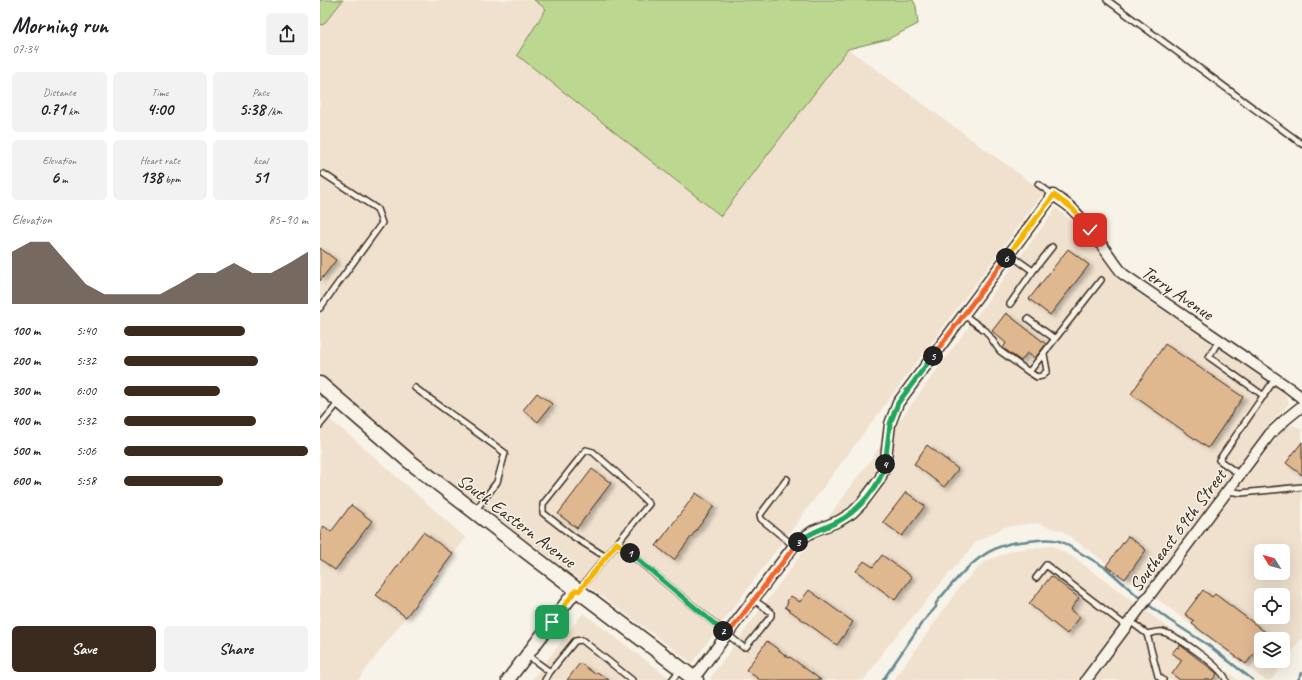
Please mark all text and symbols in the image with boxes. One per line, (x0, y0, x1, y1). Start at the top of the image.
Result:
text: Morning run (12, 12, 108, 40)
button: share (266, 13, 308, 55)
text: 07:34 (12, 41, 38, 57)
text: Distance (43, 85, 76, 99)
text: Time (152, 85, 168, 99)
text: Pace (252, 85, 269, 99)
text: 0.71 (39, 99, 66, 120)
text: 4:00 (147, 99, 173, 120)
text: 5:38 (239, 99, 265, 120)
text: km (66, 104, 79, 118)
text: /km (265, 104, 282, 118)
text: Elevation (42, 153, 76, 167)
text: Heart rate (140, 153, 180, 167)
text: kcal (253, 153, 268, 167)
text: 6 (51, 167, 59, 188)
text: 138 (140, 167, 163, 188)
text: 51 (253, 167, 268, 188)
text: m (59, 172, 68, 186)
text: bpm (163, 172, 180, 186)
text: Elevation (12, 212, 52, 228)
text: 85–90 m (268, 212, 308, 228)
pin (1073, 213, 1107, 247)
icon: check (1079, 219, 1101, 241)
pin: 6 (996, 248, 1016, 268)
text: 6 (1003, 251, 1009, 265)
street label: Terry Avenue (1137, 260, 1219, 327)
text: 100 m (12, 323, 40, 339)
text: 5:40 (76, 323, 96, 339)
pin: 5 (923, 346, 943, 366)
text: 5 (931, 349, 935, 363)
text: 200 m (12, 353, 40, 369)
text: 5:32 (76, 353, 96, 369)
text: 300 m (12, 383, 40, 399)
text: 6:00 (76, 383, 96, 399)
text: 400 m (12, 413, 40, 429)
text: 5:32 (76, 413, 96, 429)
text: 500 m (12, 443, 40, 459)
text: 5:06 (76, 443, 96, 459)
pin: 4 (875, 454, 895, 474)
text: 4 (883, 457, 887, 471)
street label: Southeast 69th Street (1124, 463, 1233, 597)
street label: South Eastern Avenue (452, 468, 582, 574)
text: 600 m (12, 473, 40, 489)
text: 5:58 (76, 473, 96, 489)
pin: 3 (788, 532, 808, 552)
text: 3 (796, 535, 800, 549)
pin: 1 (620, 543, 640, 563)
north arrow (1254, 544, 1290, 580)
map controls (1254, 544, 1290, 668)
text: 1 (628, 546, 632, 560)
button: locate (1254, 588, 1290, 624)
pin (535, 605, 569, 639)
icon: arrive (541, 611, 563, 633)
pin: 2 (713, 621, 733, 641)
text: 2 (721, 624, 725, 638)
button: Save (12, 626, 156, 672)
button: Share (164, 626, 308, 672)
button: layers (1254, 632, 1290, 668)

